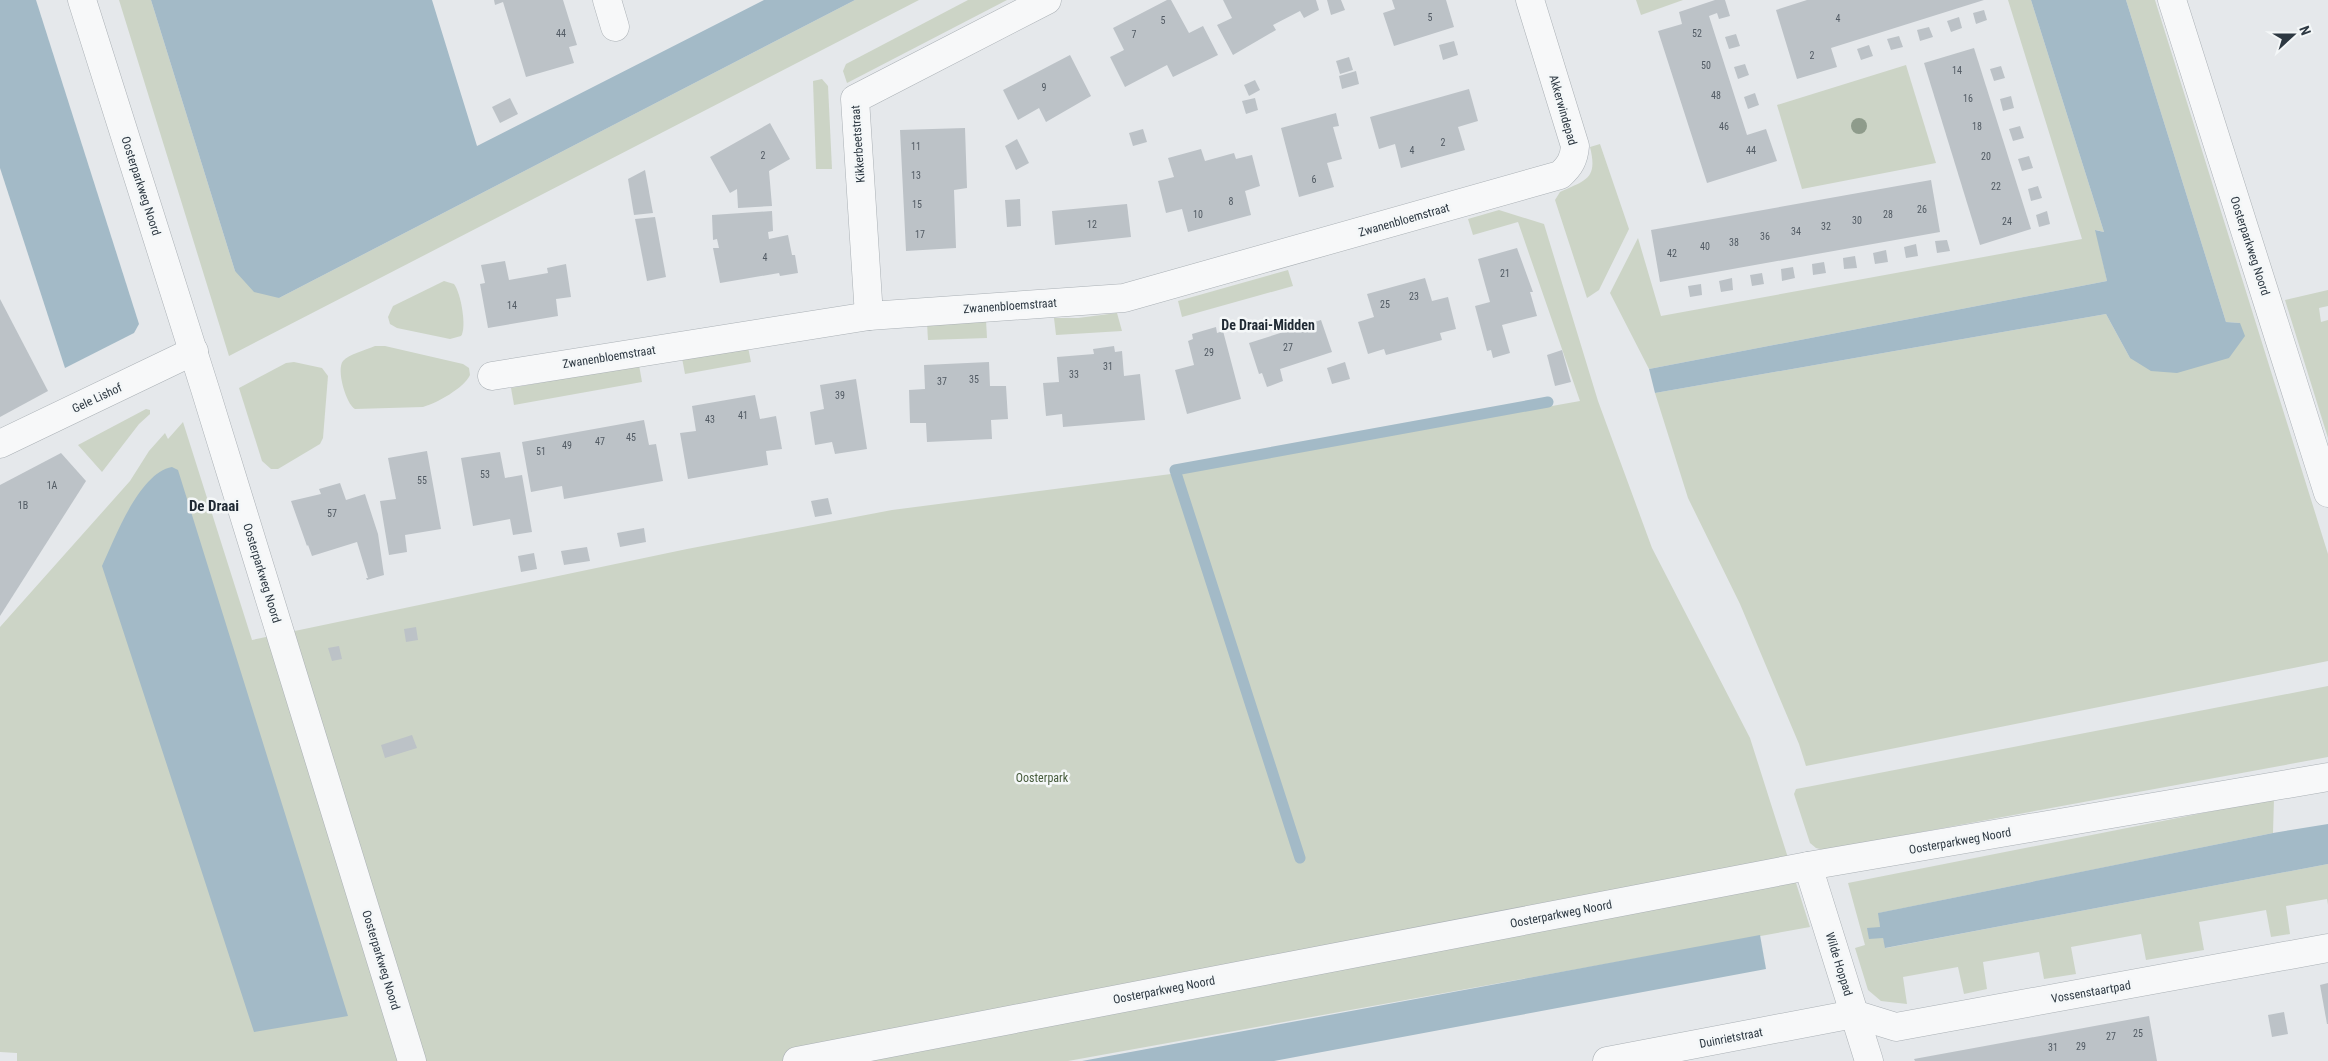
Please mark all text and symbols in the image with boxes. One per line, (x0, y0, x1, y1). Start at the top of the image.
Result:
north arrow (2268, 10, 2318, 60)
house number: 5 (1428, 12, 1433, 23)
house number: 4 (1836, 13, 1841, 24)
house number: 5 (1161, 15, 1166, 26)
text: N (2296, 23, 2314, 37)
house number: 44 (556, 28, 566, 39)
house number: 52 (1692, 28, 1702, 39)
house number: 7 (1132, 29, 1137, 40)
house number: 2 (1810, 50, 1815, 61)
house number: 50 (1701, 60, 1711, 71)
house number: 14 (1952, 65, 1962, 76)
street label: Akkerwindepad (1546, 73, 1580, 147)
house number: 9 (1042, 82, 1047, 93)
house number: 48 (1711, 90, 1721, 101)
house number: 16 (1963, 93, 1973, 104)
street label: Kikkerbeetstraat (848, 104, 868, 183)
house number: 46 (1719, 121, 1729, 132)
house number: 18 (1972, 121, 1982, 132)
street label: Oosterparkweg Noord (118, 135, 164, 237)
house number: 2 (1441, 137, 1446, 148)
house number: 11 (911, 141, 921, 152)
house number: 4 (1410, 145, 1415, 156)
house number: 44 (1746, 145, 1756, 156)
house number: 2 (761, 150, 766, 161)
house number: 20 (1981, 151, 1991, 162)
house number: 13 (911, 170, 921, 181)
house number: 6 (1312, 174, 1317, 185)
house number: 22 (1991, 181, 2001, 192)
street label: Oosterparkweg Noord (2227, 195, 2273, 297)
house number: 8 (1229, 196, 1234, 207)
house number: 15 (912, 199, 922, 210)
street label: Zwanenbloemstraat (1357, 200, 1451, 240)
house number: 26 (1917, 204, 1927, 215)
house number: 10 (1193, 209, 1203, 220)
house number: 28 (1883, 209, 1893, 220)
house number: 30 (1852, 215, 1862, 226)
house number: 24 (2002, 216, 2012, 227)
house number: 12 (1087, 219, 1097, 230)
house number: 32 (1821, 221, 1831, 232)
house number: 34 (1791, 226, 1801, 237)
house number: 17 (915, 229, 925, 240)
house number: 36 (1760, 231, 1770, 242)
house number: 38 (1729, 237, 1739, 248)
house number: 40 (1700, 241, 1710, 252)
house number: 42 (1667, 248, 1677, 259)
house number: 4 (763, 252, 768, 263)
house number: 21 (1500, 268, 1510, 279)
house number: 23 (1409, 291, 1419, 302)
street label: Zwanenbloemstraat (963, 296, 1058, 316)
house number: 25 (1380, 299, 1390, 310)
house number: 14 (507, 300, 517, 311)
district label: De Draai-Midden (1221, 317, 1315, 333)
house number: 27 (1283, 342, 1293, 353)
street label: Zwanenbloemstraat (562, 343, 657, 371)
house number: 29 (1204, 347, 1214, 358)
house number: 31 (1103, 361, 1113, 372)
house number: 33 (1069, 369, 1079, 380)
house number: 35 (969, 374, 979, 385)
house number: 37 (937, 376, 947, 387)
street label: Gele Lishof (70, 380, 124, 416)
house number: 39 (835, 390, 845, 401)
house number: 41 (738, 410, 748, 421)
house number: 43 (705, 414, 715, 425)
house number: 45 (626, 432, 636, 443)
house number: 47 (595, 436, 605, 447)
house number: 49 (562, 440, 572, 451)
house number: 51 (536, 446, 546, 457)
house number: 53 (480, 469, 490, 480)
house number: 55 (417, 475, 427, 486)
house number: 1A (47, 480, 58, 491)
district label: De Draai (189, 497, 239, 515)
house number: 1B (18, 500, 28, 511)
house number: 57 (327, 508, 337, 519)
street label: Oosterparkweg Noord (240, 522, 284, 625)
park label: Oosterpark (1016, 771, 1069, 785)
street label: Oosterparkweg Noord (1908, 825, 2012, 857)
street label: Oosterparkweg Noord (1509, 897, 1613, 931)
street label: Oosterparkweg Noord (359, 909, 403, 1012)
street label: Wilde Hoppad (1823, 930, 1855, 998)
street label: Oosterparkweg Noord (1112, 973, 1216, 1007)
street label: Vossenstaartpad (2050, 978, 2132, 1006)
street label: Duinrietstraat (1698, 1025, 1764, 1051)
house number: 25 (2133, 1028, 2143, 1039)
house number: 27 (2106, 1031, 2116, 1042)
house number: 29 (2076, 1041, 2086, 1052)
house number: 31 (2048, 1042, 2058, 1053)

